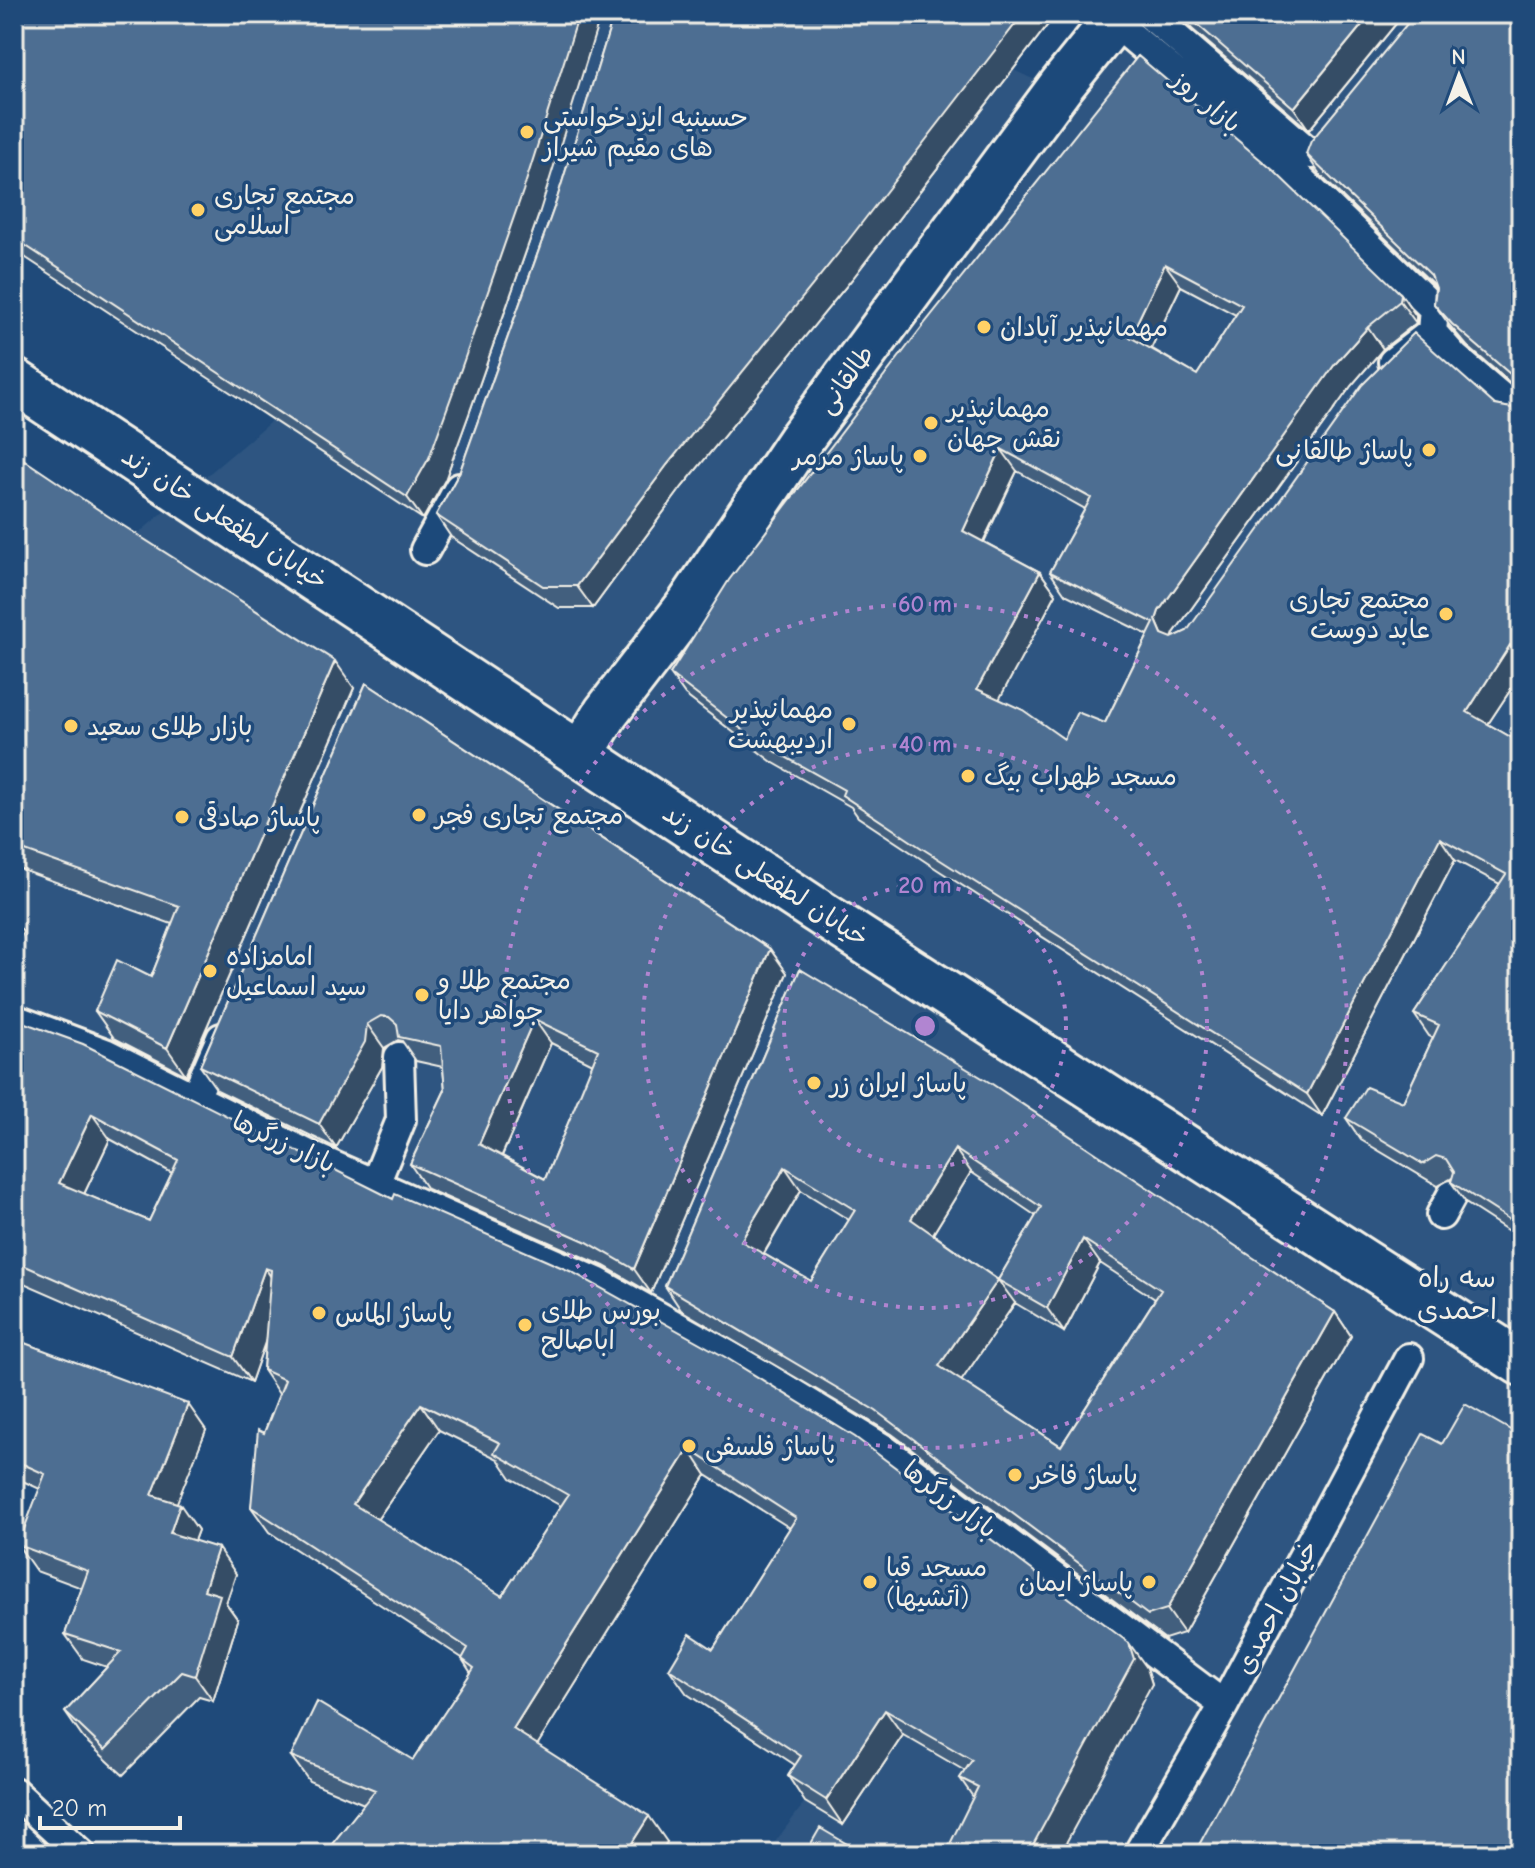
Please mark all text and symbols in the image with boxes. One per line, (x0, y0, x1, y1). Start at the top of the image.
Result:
north arrow (1419, 36, 1499, 116)
text: N (1451, 44, 1466, 70)
street label: بازار روز (1164, 63, 1247, 139)
place label: حسینیه ایزدخواستی های مقیم شیراز (541, 103, 748, 167)
marker: حسینیه ایزدخواستی های مقیم شیراز (518, 123, 536, 141)
place label: مجتمع تجاری اسلامی (214, 181, 355, 242)
marker: مجتمع تجاری اسلامی (189, 201, 207, 219)
place label: مهمانپذیر آبادان (1000, 313, 1168, 344)
marker: مهمانپذیر آبادان (975, 318, 993, 336)
street label: طالقانی (811, 340, 881, 420)
place label: مهمانپذیر نقش جهان (945, 394, 1061, 454)
marker: مهمانپذیر نقش جهان (922, 414, 940, 432)
place label: پاساژ طالقانی (1275, 436, 1413, 467)
street label: خیابان لطفعلی خان زند (115, 441, 333, 597)
marker: پاساژ طالقانی (1420, 441, 1438, 459)
place label: پاساژ مرمر (791, 442, 904, 473)
marker: پاساژ مرمر (911, 447, 929, 465)
place label: مجتمع تجاری عابد دوست (1289, 585, 1430, 645)
text: 60 m (898, 590, 952, 618)
marker: مجتمع تجاری عابد دوست (1437, 605, 1455, 623)
place label: مهمانپذیر اردیبهشت (728, 695, 833, 755)
place label: بازار طلای سعید (87, 712, 253, 742)
marker: مهمانپذیر اردیبهشت (840, 715, 858, 733)
marker: بازار طلای سعید (62, 717, 80, 735)
text: 40 m (899, 730, 951, 758)
place label: مسجد ظهراب بیگ (984, 761, 1177, 792)
marker: مسجد ظهراب بیگ (959, 767, 977, 785)
street label: خیابان لطفعلی خان زند (656, 798, 874, 954)
place label: پاساژ صادقی (198, 801, 320, 834)
place label: مجتمع تجاری فجر (433, 801, 623, 834)
marker: مجتمع تجاری فجر (410, 806, 428, 824)
marker: پاساژ صادقی (173, 808, 191, 826)
text: 20 m (898, 871, 952, 899)
place label: امامزاده سید اسماعیل (226, 942, 367, 1002)
marker: امامزاده سید اسماعیل (201, 962, 219, 980)
place label: مجتمع طلا و جواهر دایا (436, 966, 571, 1027)
marker: مجتمع طلا و جواهر دایا (413, 986, 431, 1004)
centre of rings (911, 1012, 939, 1040)
place label: پاساژ ایران زر (828, 1069, 967, 1100)
marker: پاساژ ایران زر (805, 1074, 823, 1092)
street label: بازار زرگرها (227, 1105, 340, 1180)
district label: سه راه احمدی (1417, 1262, 1497, 1326)
place label: بورس طلای اباصالح (541, 1296, 661, 1358)
place label: پاساژ الماس (335, 1299, 453, 1330)
marker: پاساژ الماس (310, 1304, 328, 1322)
marker: بورس طلای اباصالح (516, 1316, 534, 1334)
place label: پاساژ فلسفی (705, 1432, 835, 1463)
marker: پاساژ فلسفی (680, 1437, 698, 1455)
street label: بازار زرگرها (896, 1454, 1003, 1545)
place label: پاساژ فاخر (1029, 1461, 1138, 1492)
marker: پاساژ فاخر (1006, 1466, 1024, 1484)
street label: خیابان احمدی (1229, 1535, 1325, 1680)
place label: مسجد قبا (آتشیها) (886, 1553, 987, 1613)
place label: پاساژ ایمان (1019, 1568, 1133, 1599)
marker: مسجد قبا (آتشیها) (861, 1573, 879, 1591)
marker: پاساژ ایمان (1140, 1573, 1158, 1591)
scale bar (40, 1780, 180, 1830)
text: 20 m (52, 1794, 107, 1822)

